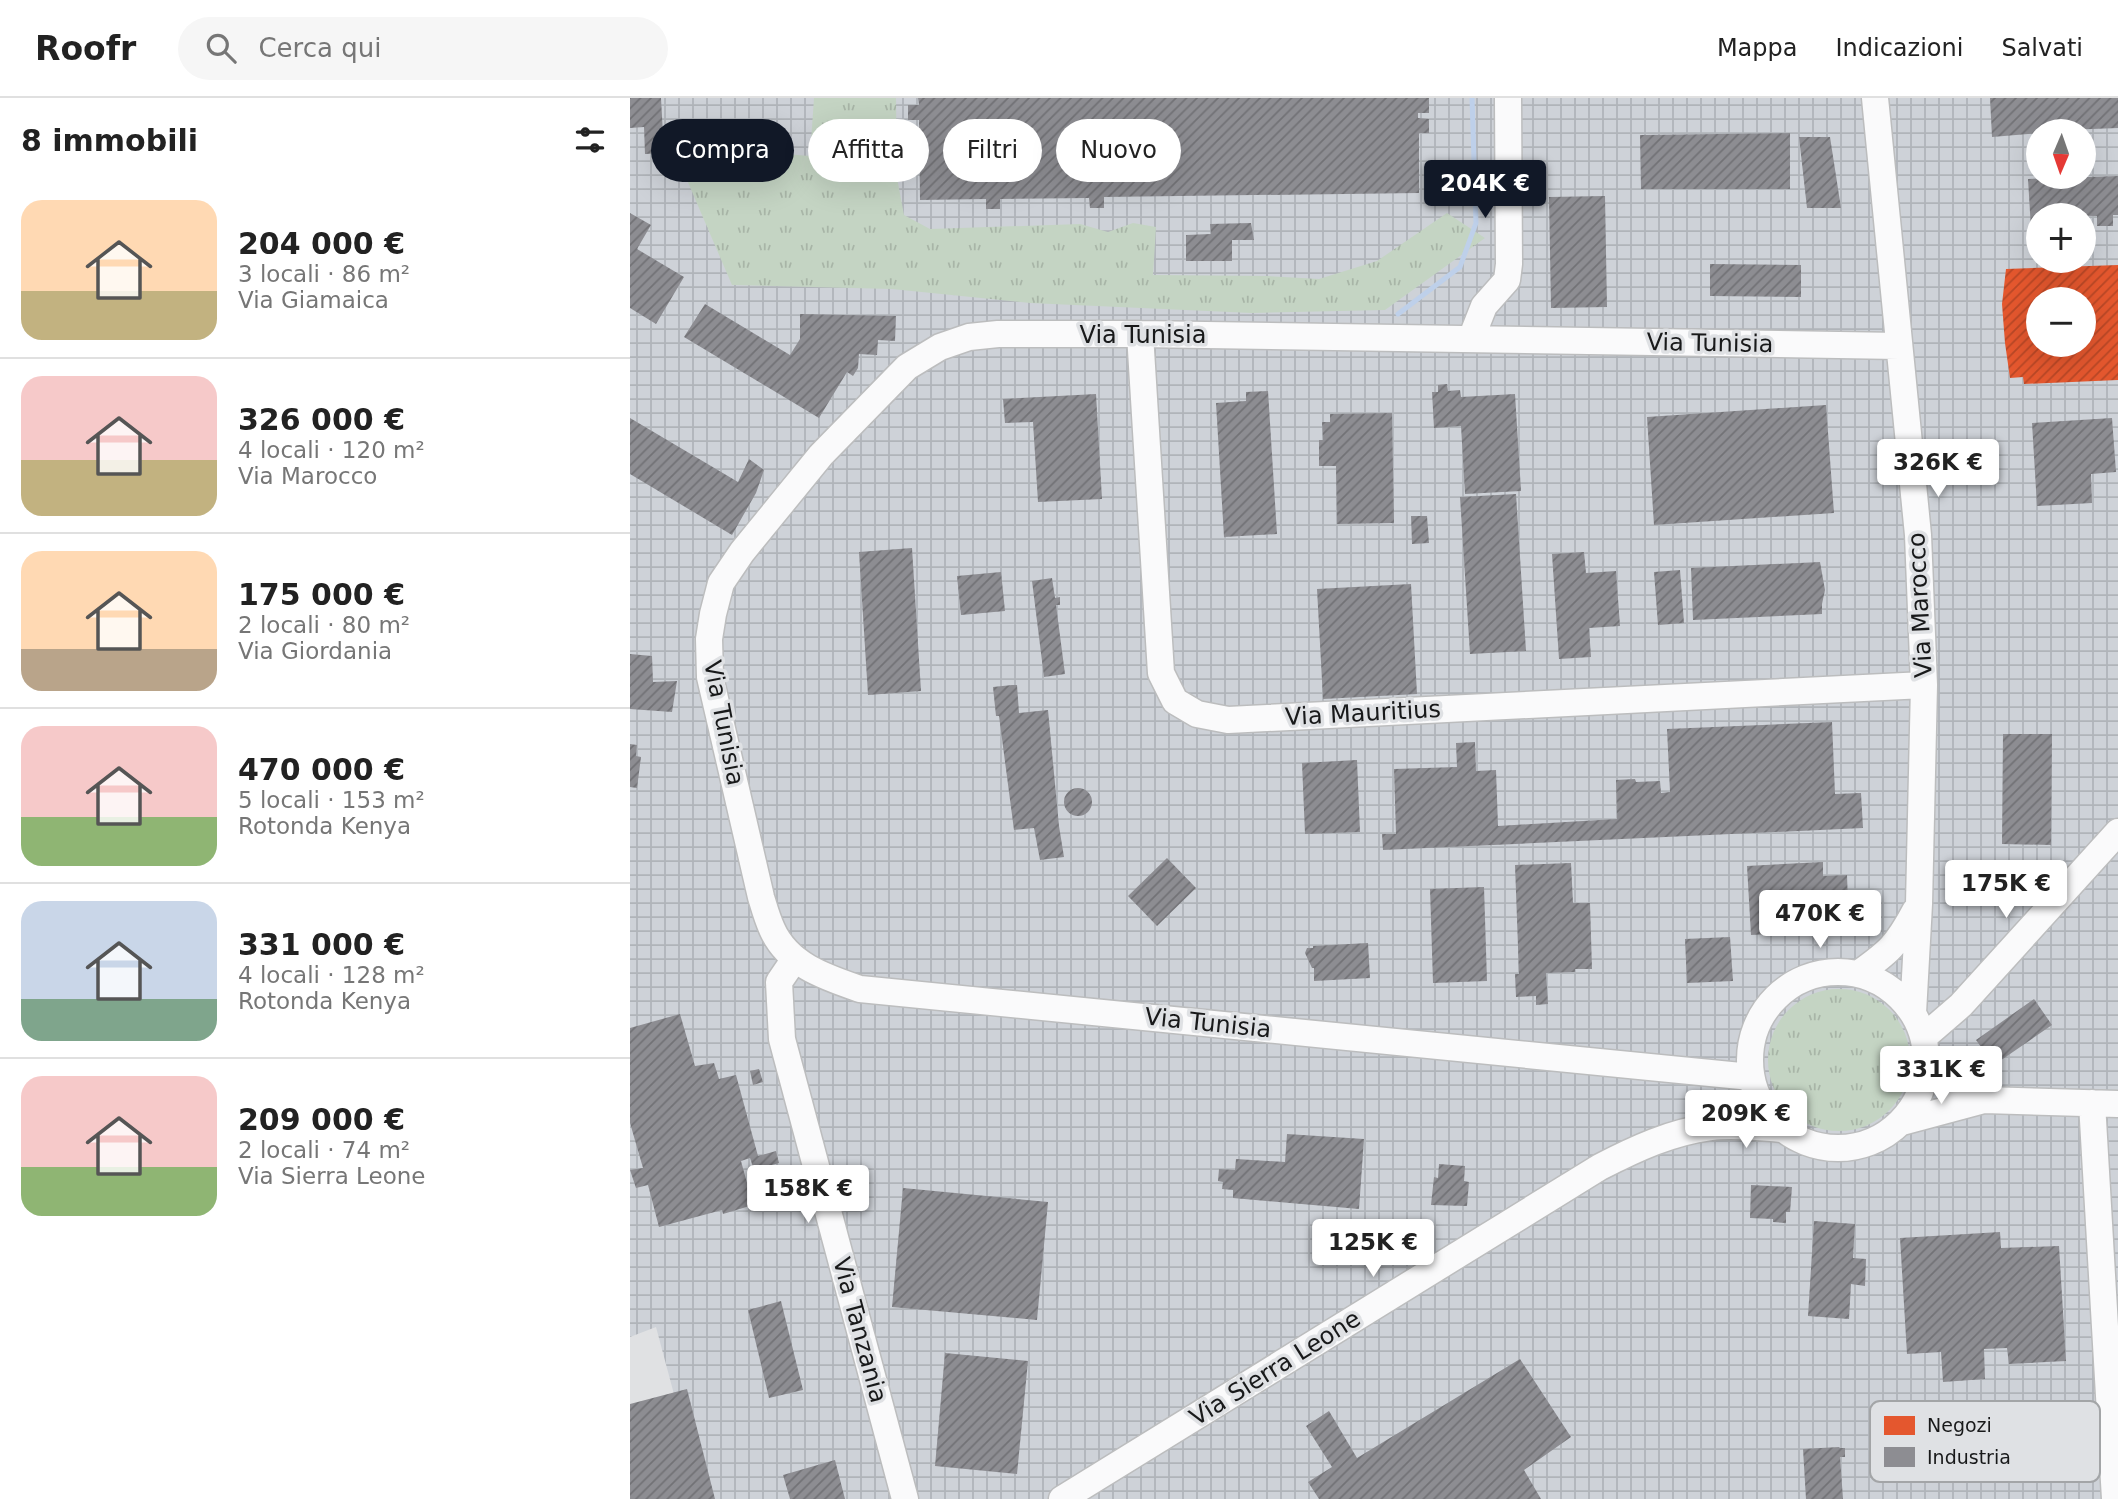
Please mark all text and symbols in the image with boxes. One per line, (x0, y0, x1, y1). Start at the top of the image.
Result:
search box (178, 17, 668, 80)
text: Roofr (35, 29, 136, 68)
icon: search (202, 29, 240, 67)
text: Cerca qui (258, 33, 381, 63)
text: Mappa (1717, 34, 1797, 62)
text: Indicazioni (1835, 34, 1963, 62)
text: Salvati (2001, 34, 2083, 62)
chip: Compra (651, 119, 794, 182)
chip: Affitta (808, 119, 929, 182)
chip: Filtri (943, 119, 1042, 182)
chip: Nuovo (1056, 119, 1181, 182)
north arrow (2026, 119, 2096, 189)
map controls (2026, 119, 2096, 357)
icon: filters (571, 121, 609, 159)
text: 8 immobili (21, 123, 198, 158)
pin: 204K € (1428, 160, 1542, 220)
text: 204K € (1440, 170, 1530, 196)
button: + (2026, 203, 2096, 273)
text: 204 000 € (238, 226, 405, 261)
icon: home (77, 228, 161, 312)
text: 3 locali · 86 m² (238, 261, 410, 287)
text: Via Giamaica (238, 287, 389, 313)
button: − (2026, 287, 2096, 357)
street label: Via Tunisia (1080, 321, 1206, 349)
street label: Via Tunisia (1646, 328, 1774, 358)
text: 326 000 € (238, 402, 405, 437)
icon: home (77, 404, 161, 488)
text: 4 locali · 120 m² (238, 437, 425, 463)
pin: 326K € (1881, 440, 1995, 499)
text: 326K € (1893, 449, 1983, 475)
text: Via Marocco (238, 463, 377, 489)
street label: Via Marocco (1902, 532, 1938, 678)
text: 175 000 € (238, 577, 405, 612)
icon: home (77, 579, 161, 663)
text: 2 locali · 80 m² (238, 612, 410, 638)
text: Via Giordania (238, 638, 392, 664)
street label: Via Tunisia (698, 658, 750, 788)
street label: Via Mauritius (1284, 695, 1442, 731)
text: 470 000 € (238, 752, 405, 787)
icon: home (77, 754, 161, 838)
text: 5 locali · 153 m² (238, 787, 425, 813)
text: Rotonda Kenya (238, 813, 411, 839)
pin: 175K € (1949, 860, 2063, 920)
text: 175K € (1961, 870, 2051, 896)
pin: 470K € (1763, 890, 1877, 950)
text: 470K € (1775, 900, 1865, 926)
text: 331 000 € (238, 927, 405, 962)
icon: home (77, 929, 161, 1013)
text: 4 locali · 128 m² (238, 962, 425, 988)
text: Rotonda Kenya (238, 988, 411, 1014)
street label: Via Tunisia (1143, 1002, 1273, 1044)
pin: 331K € (1884, 1046, 1998, 1106)
text: 331K € (1896, 1056, 1986, 1082)
pin: 209K € (1689, 1090, 1803, 1150)
text: 209K € (1701, 1100, 1791, 1126)
text: 209 000 € (238, 1102, 405, 1137)
icon: home (77, 1104, 161, 1188)
text: 2 locali · 74 m² (238, 1137, 410, 1163)
text: Via Sierra Leone (238, 1163, 425, 1189)
pin: 158K € (751, 1166, 865, 1225)
text: 158K € (763, 1175, 853, 1201)
pin: 125K € (1316, 1220, 1430, 1279)
text: 125K € (1328, 1229, 1418, 1255)
street label: Via Tanzania (827, 1254, 893, 1406)
street label: Via Sierra Leone (1185, 1304, 1365, 1432)
legend (1870, 1401, 2100, 1482)
text: Negozi (1927, 1414, 1992, 1436)
text: Industria (1927, 1446, 2011, 1468)

